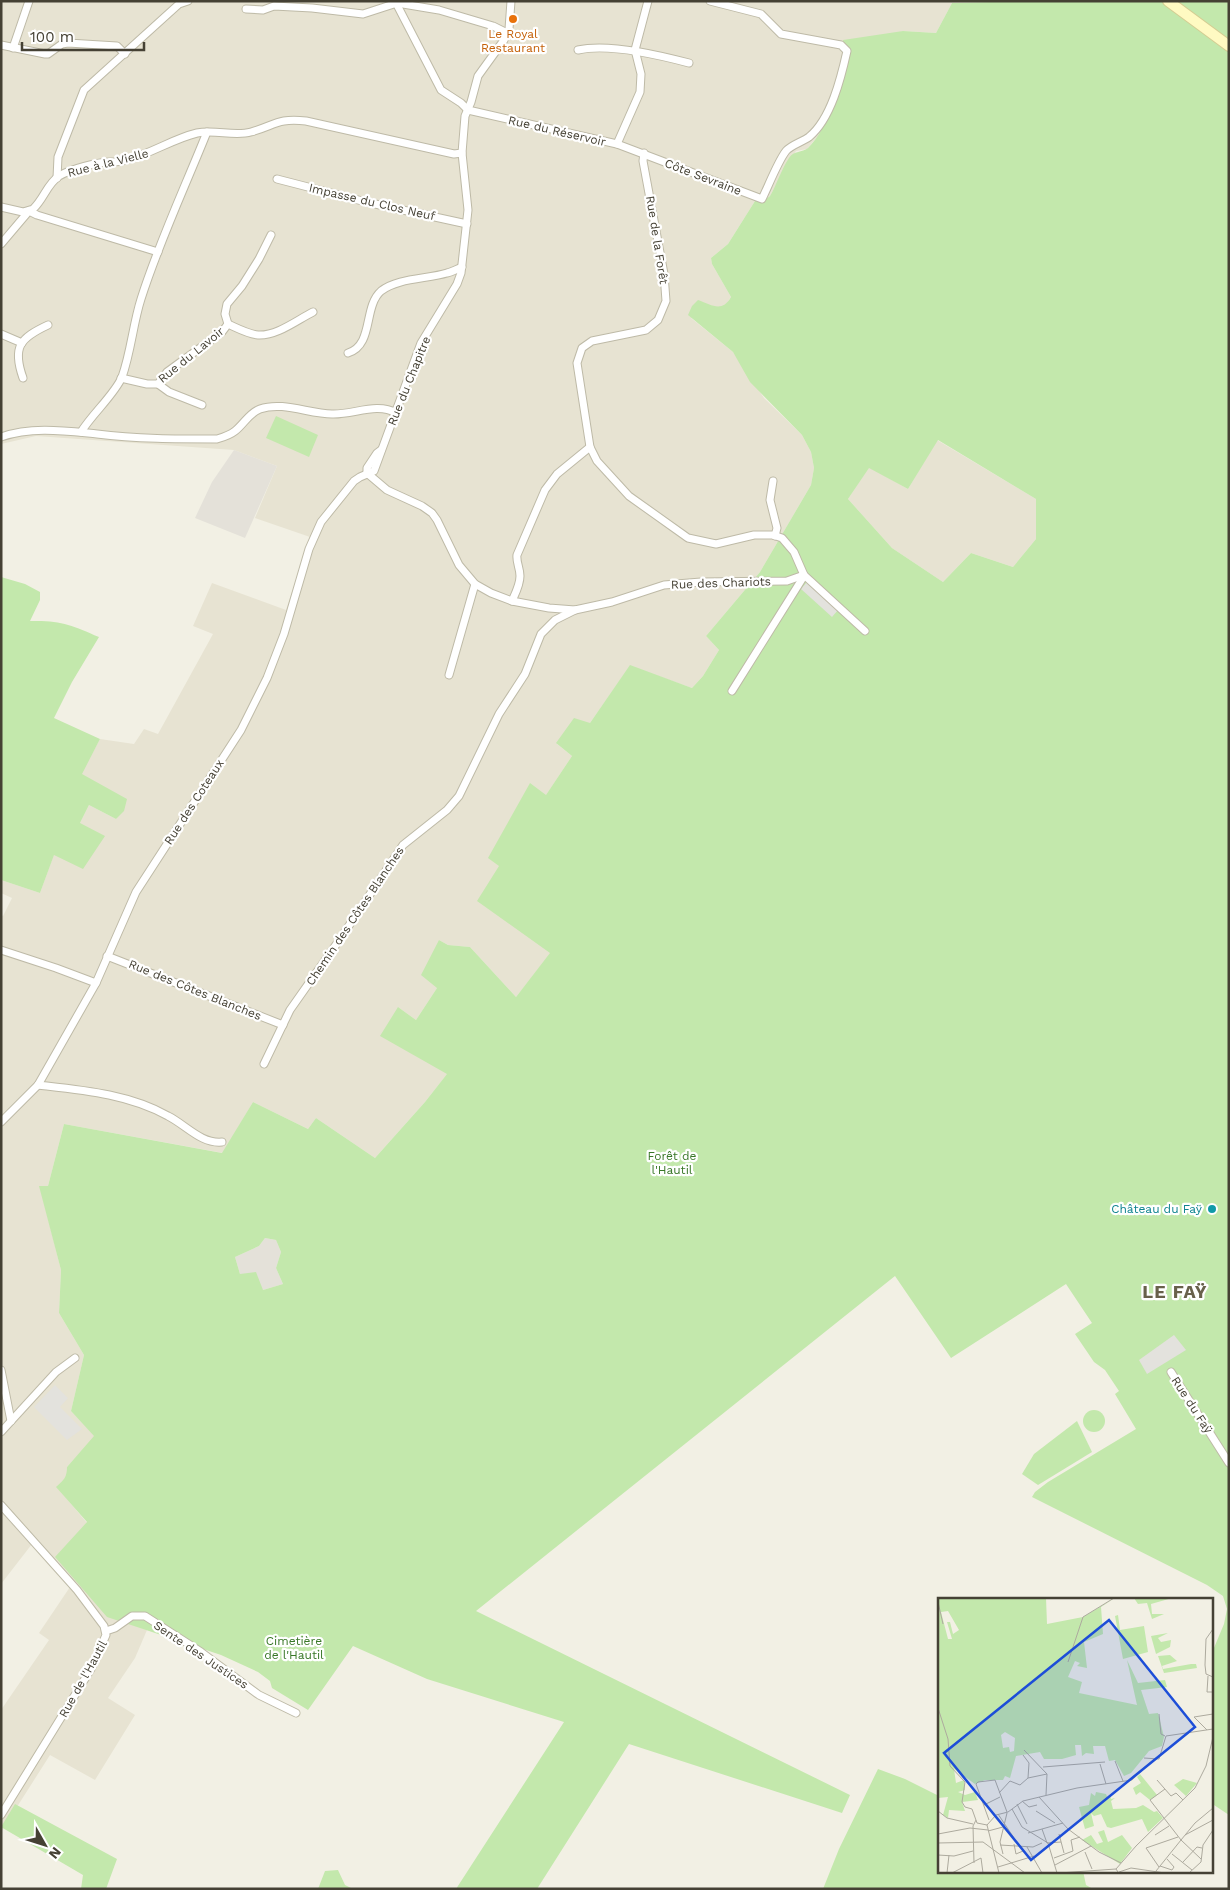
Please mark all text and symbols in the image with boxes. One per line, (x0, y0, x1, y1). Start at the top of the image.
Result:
marker: Le Royal Restaurant (507, 13, 519, 25)
scale bar (22, 20, 145, 52)
place label: Le Royal Restaurant (481, 27, 545, 55)
text: 100 m (30, 28, 74, 46)
street label: Rue du Réservoir (507, 113, 607, 149)
street label: Rue à la Vielle (66, 146, 150, 180)
street label: Côte Sevraine (663, 156, 743, 198)
street label: Impasse du Clos Neuf (307, 181, 437, 223)
street label: Rue de la Forêt (643, 195, 671, 285)
street label: Rue du Lavoir (155, 324, 227, 386)
street label: Rue du Chapitre (385, 334, 433, 428)
street label: Rue des Chariots (671, 574, 771, 592)
street label: Rue des Coteaux (161, 757, 227, 847)
street label: Chemin des Côtes Blanches (303, 844, 407, 988)
street label: Rue des Côtes Blanches (127, 957, 263, 1023)
park label: Forêt de l'Hautil (648, 1149, 697, 1177)
place label: Château du Faÿ (1111, 1202, 1203, 1216)
marker: Château du Faÿ (1206, 1203, 1218, 1215)
district label: LE FAŸ (1142, 1281, 1208, 1302)
street label: Rue du Faÿ (1169, 1374, 1216, 1437)
inset map (938, 1598, 1212, 1872)
street label: Sente des Justices (151, 1618, 251, 1692)
park label: Cimetière de l'Hautil (264, 1634, 324, 1662)
street label: Rue de l'Hautil (56, 1638, 110, 1720)
north arrow (20, 1820, 70, 1870)
text: N (46, 1844, 65, 1862)

